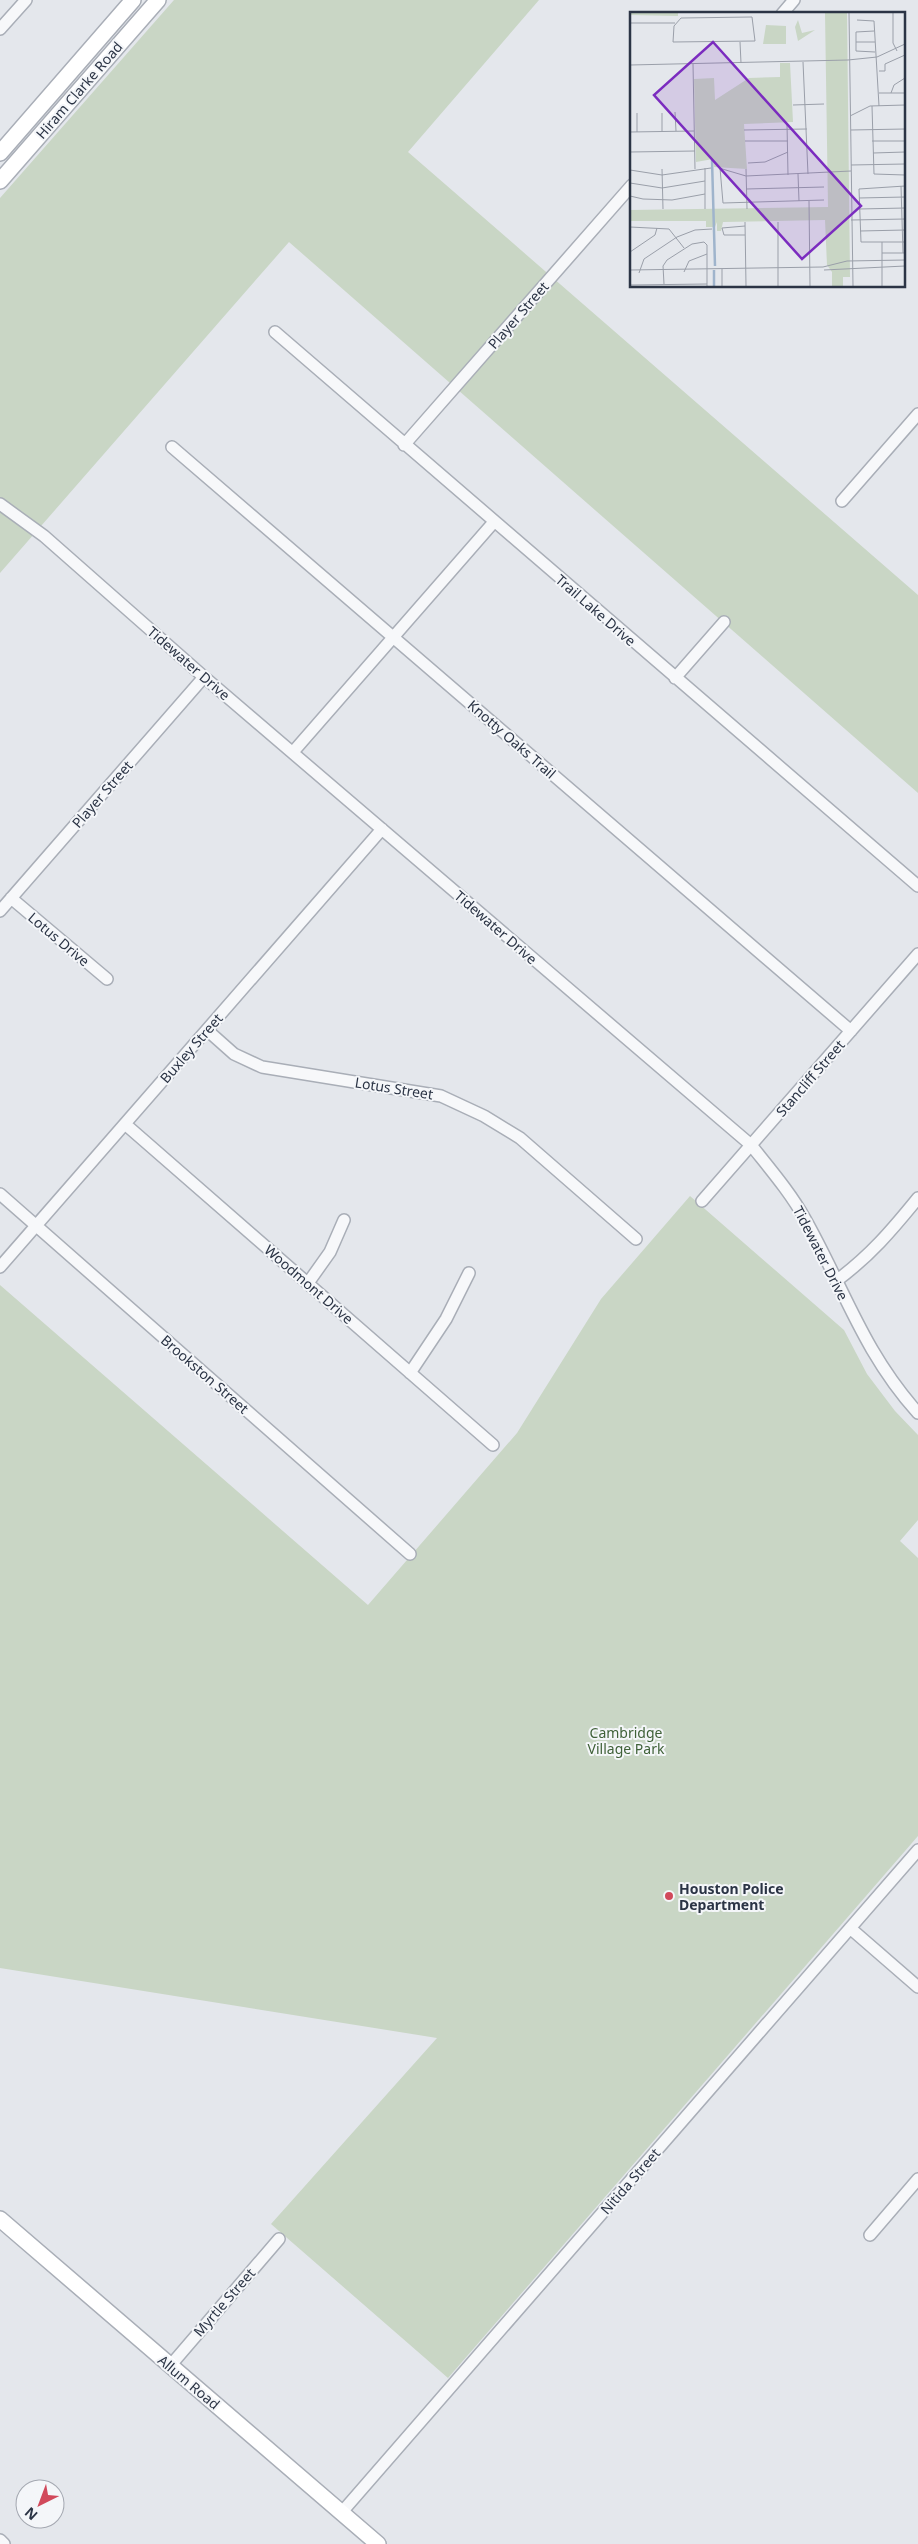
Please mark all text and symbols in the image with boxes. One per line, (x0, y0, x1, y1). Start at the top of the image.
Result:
inset map (630, 12, 906, 288)
street label: Hiram Clarke Road (32, 37, 126, 143)
street label: Player Street (483, 277, 553, 353)
street label: Trail Lake Drive (552, 570, 640, 650)
street label: Tidewater Drive (144, 622, 234, 704)
street label: Knotty Oaks Trail (464, 695, 560, 783)
street label: Player Street (67, 756, 137, 832)
street label: Tidewater Drive (451, 886, 541, 968)
street label: Lotus Drive (24, 908, 94, 970)
street label: Buxley Street (156, 1009, 226, 1087)
street label: Stancliff Street (771, 1036, 849, 1120)
street label: Lotus Street (354, 1072, 434, 1104)
street label: Tidewater Drive (789, 1203, 853, 1303)
street label: Woodmont Drive (261, 1240, 358, 1328)
street label: Brookston Street (157, 1331, 253, 1417)
park label: Cambridge Village Park (588, 1723, 665, 1758)
place label: Houston Police Department (679, 1879, 784, 1914)
marker: Houston Police Department (663, 1890, 675, 1902)
street label: Nitida Street (596, 2144, 664, 2218)
street label: Myrtle Street (189, 2264, 259, 2340)
street label: Allum Road (154, 2351, 224, 2413)
north arrow (15, 2479, 65, 2529)
text: N (20, 2503, 42, 2525)

